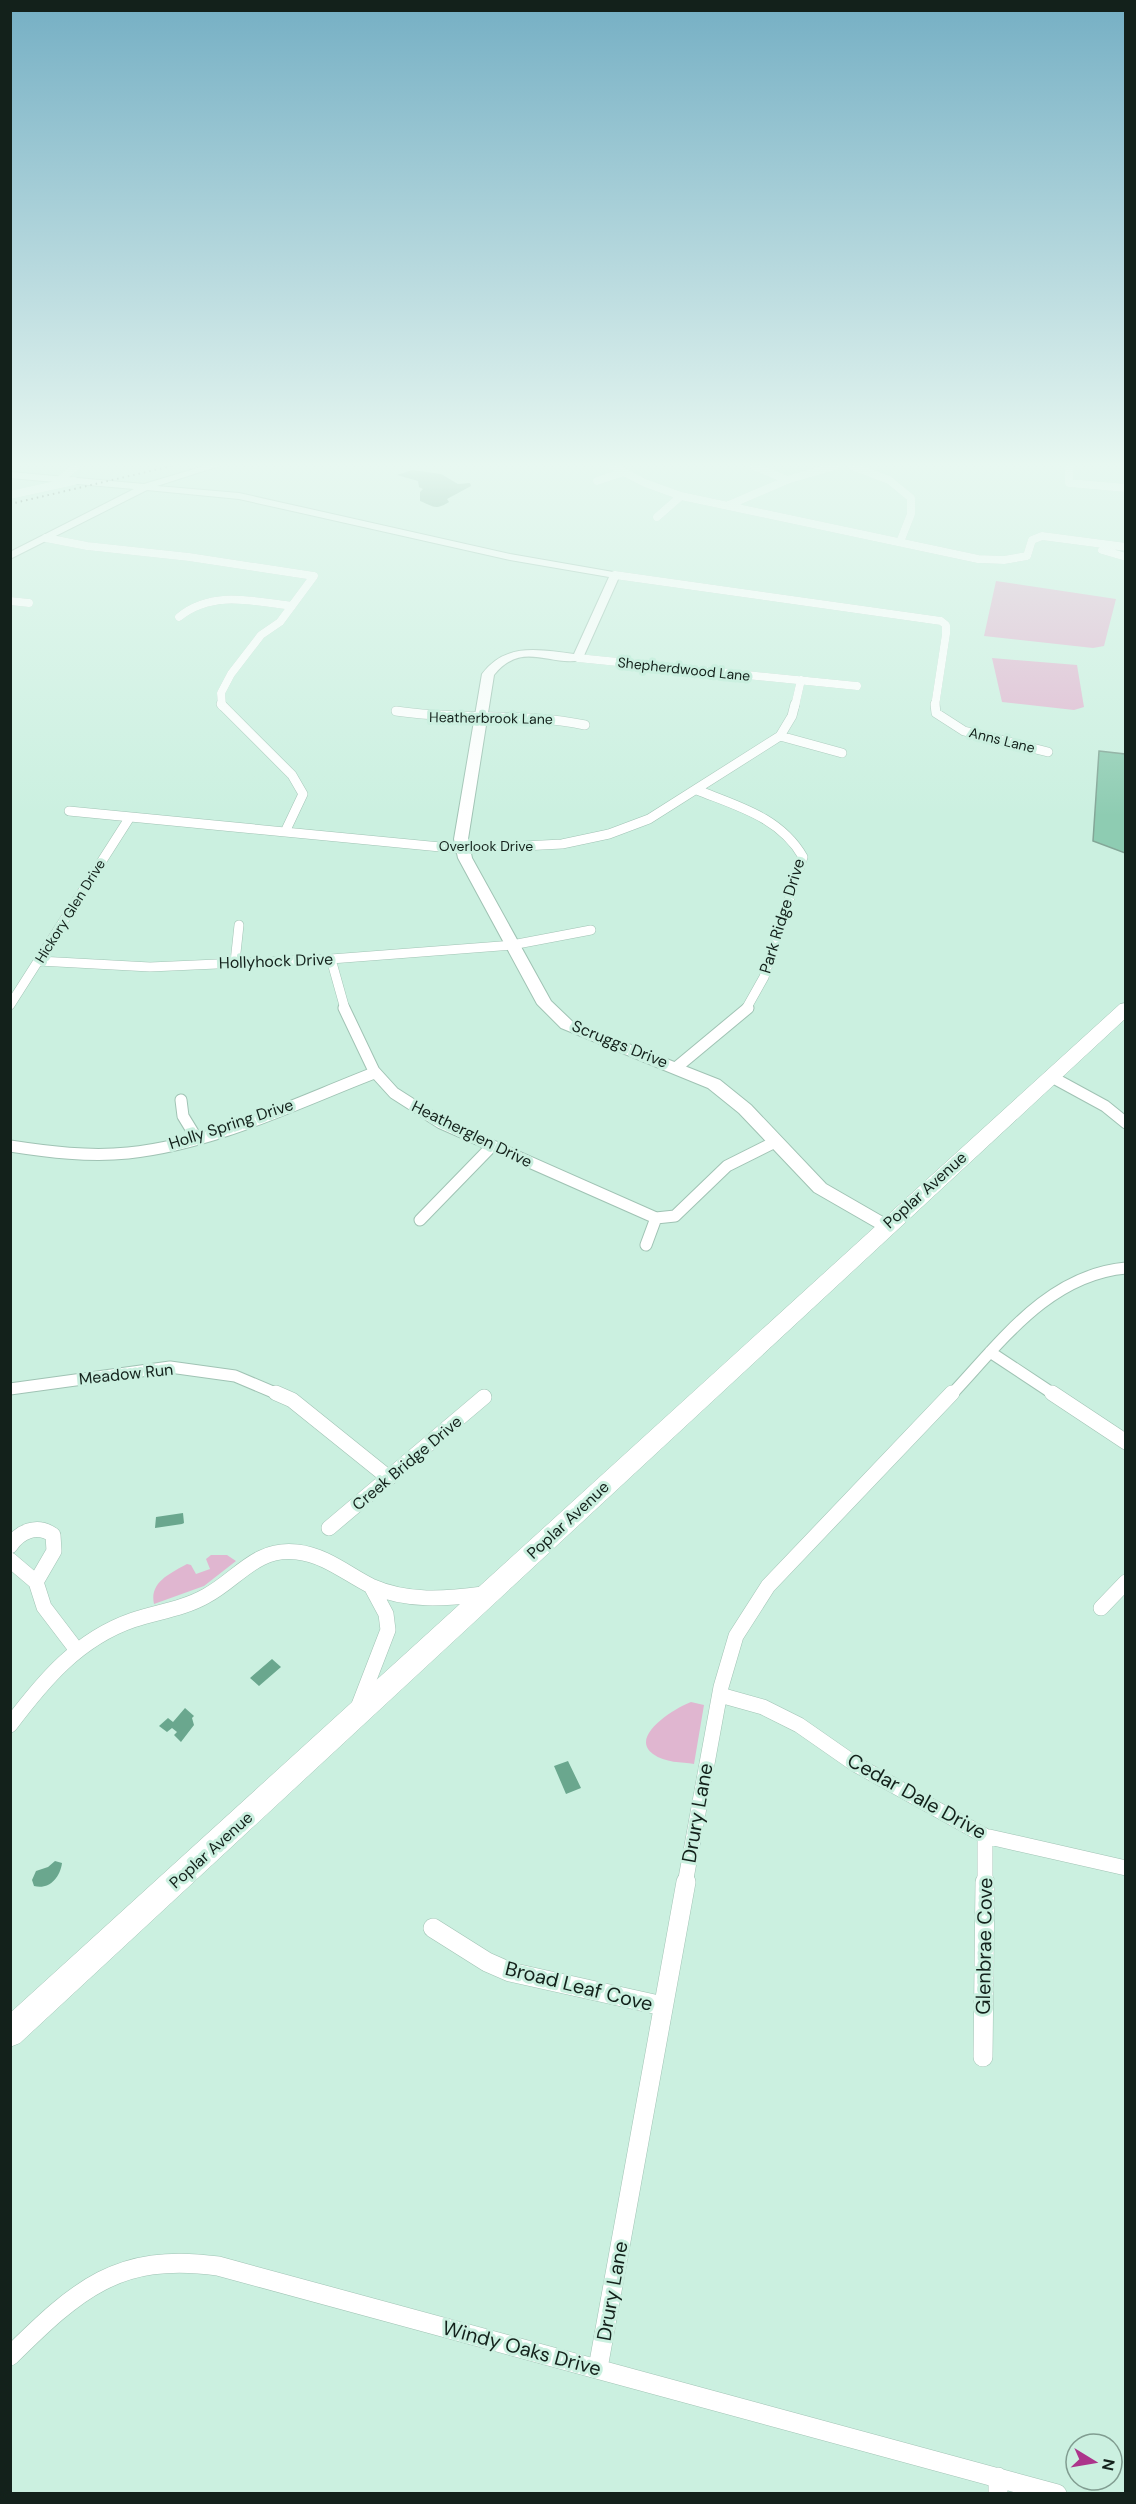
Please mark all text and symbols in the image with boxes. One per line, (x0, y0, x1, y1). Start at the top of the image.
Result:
street label: Shepherdwood Lane (617, 653, 751, 685)
street label: Heatherbrook Lane (429, 708, 553, 728)
street label: Anns Lane (967, 723, 1037, 757)
street label: Overlook Drive (439, 837, 533, 855)
street label: Hickory Glen Drive (31, 856, 109, 966)
street label: Park Ridge Drive (755, 856, 809, 976)
street label: Hollyhock Drive (218, 949, 334, 973)
street label: Scruggs Drive (569, 1015, 671, 1073)
street label: Holly Spring Drive (166, 1094, 296, 1154)
street label: Heatherglen Drive (408, 1096, 536, 1172)
street label: Poplar Avenue (879, 1147, 971, 1233)
street label: Meadow Run (78, 1359, 174, 1389)
street label: Creek Bridge Drive (348, 1411, 466, 1515)
street label: Poplar Avenue (522, 1476, 614, 1564)
street label: Cedar Dale Drive (843, 1747, 991, 1845)
street label: Drury Lane (675, 1761, 719, 1865)
street label: Poplar Avenue (165, 1807, 257, 1893)
street label: Glenbrae Cove (970, 1877, 998, 2015)
street label: Broad Leaf Cove (502, 1955, 656, 2017)
street label: Drury Lane (590, 2239, 634, 2343)
street label: Windy Oaks Drive (440, 2314, 604, 2382)
north arrow (1064, 2432, 1124, 2492)
text: N (1097, 2457, 1120, 2472)

